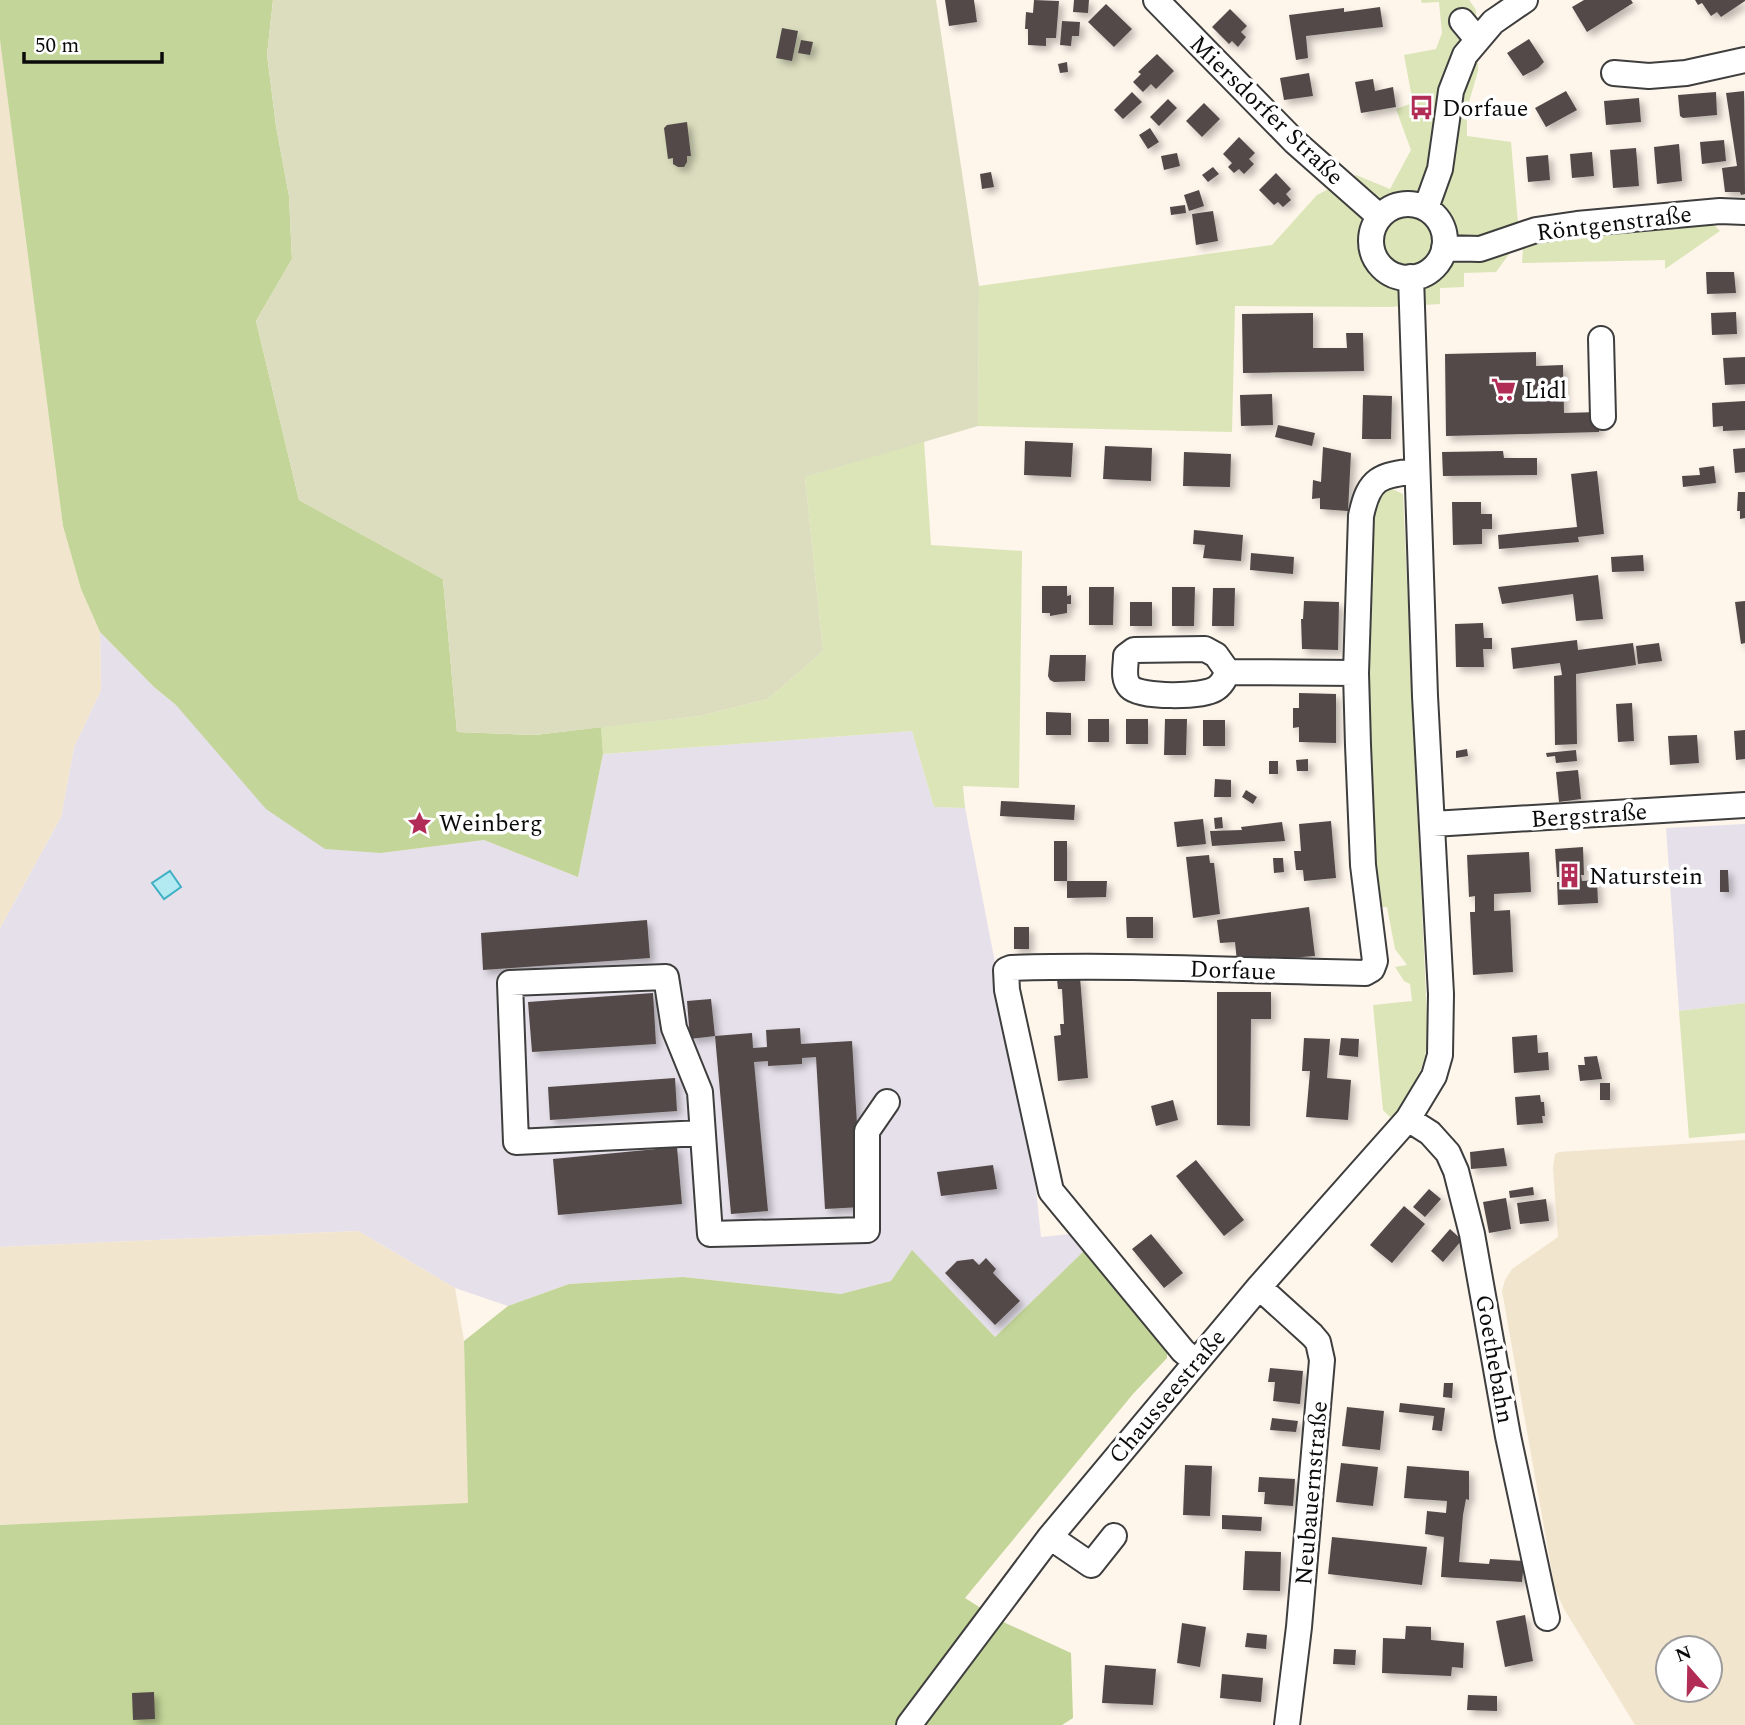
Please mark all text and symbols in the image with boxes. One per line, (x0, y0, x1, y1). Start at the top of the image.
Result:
scale bar (24, 21, 163, 65)
street label: Miersdorfer Straße (1181, 27, 1352, 194)
text: 50 m (35, 30, 79, 62)
place label: Dorfaue (1442, 91, 1528, 127)
bus stop icon: Dorfaue (1408, 94, 1436, 122)
street label: Röntgenstraße (1534, 197, 1694, 251)
place label: Lidl (1524, 373, 1567, 409)
supermarket icon: Lidl (1490, 376, 1518, 404)
street label: Bergstraße (1530, 794, 1648, 838)
place label: Weinberg (439, 806, 543, 842)
place icon: Weinberg (405, 809, 433, 837)
place label: Naturstein (1589, 859, 1703, 895)
building icon: Naturstein (1555, 862, 1583, 890)
street label: Dorfaue (1189, 952, 1277, 990)
street label: Goethebahn (1465, 1292, 1523, 1426)
street label: Chausseestraße (1100, 1321, 1235, 1472)
street label: Neubauernstraße (1286, 1400, 1338, 1587)
north arrow (1654, 1634, 1724, 1704)
text: N (1671, 1638, 1696, 1671)

